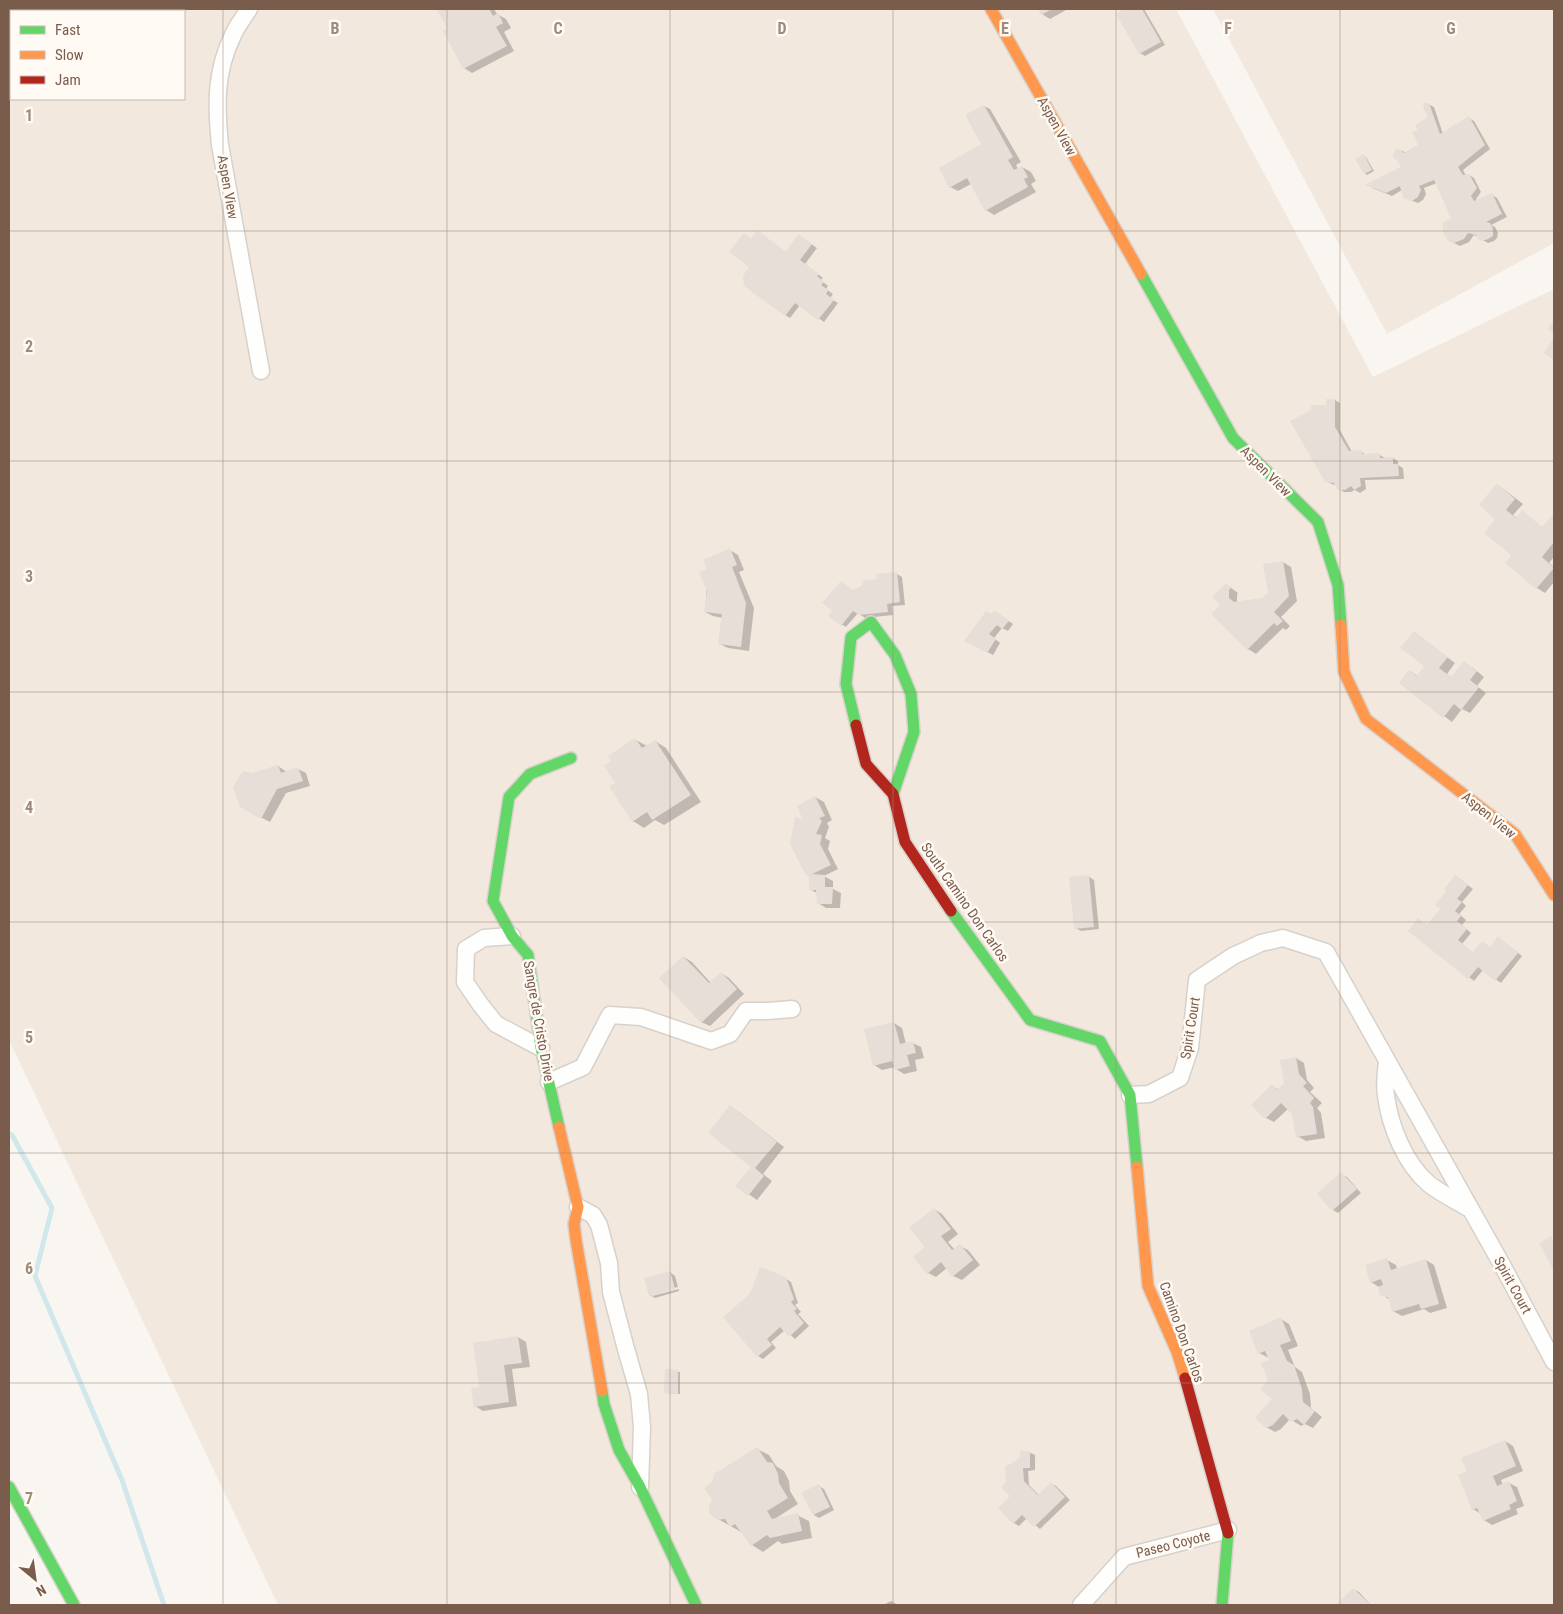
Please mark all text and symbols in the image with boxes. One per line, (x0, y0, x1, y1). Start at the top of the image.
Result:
legend (10, 10, 185, 100)
text: B (331, 19, 340, 38)
text: C (553, 19, 563, 38)
text: D (777, 19, 787, 38)
text: E (1001, 19, 1009, 38)
text: F (1224, 19, 1232, 38)
text: G (1446, 19, 1456, 38)
text: Fast (55, 21, 80, 39)
text: Slow (55, 46, 84, 64)
text: Jam (55, 71, 81, 89)
street label: Aspen View (1034, 94, 1080, 158)
text: 1 (25, 106, 33, 125)
street label: Aspen View (215, 154, 241, 220)
text: 2 (25, 337, 33, 356)
street label: Aspen View (1237, 442, 1295, 500)
text: 3 (25, 567, 33, 586)
street label: Aspen View (1459, 788, 1519, 842)
text: 4 (25, 798, 33, 817)
street label: South Camino Don Carlos (918, 840, 1012, 964)
street label: Sangre de Cristo Drive (521, 959, 558, 1083)
street label: Spirit Court (1177, 996, 1203, 1060)
text: 5 (25, 1028, 33, 1047)
street label: Spirit Court (1491, 1254, 1535, 1316)
text: 6 (25, 1259, 33, 1278)
street label: Camino Don Carlos (1156, 1279, 1208, 1385)
text: 7 (25, 1489, 33, 1508)
street label: Paseo Coyote (1134, 1527, 1212, 1561)
north arrow (10, 1554, 60, 1604)
text: N (34, 1581, 49, 1599)

